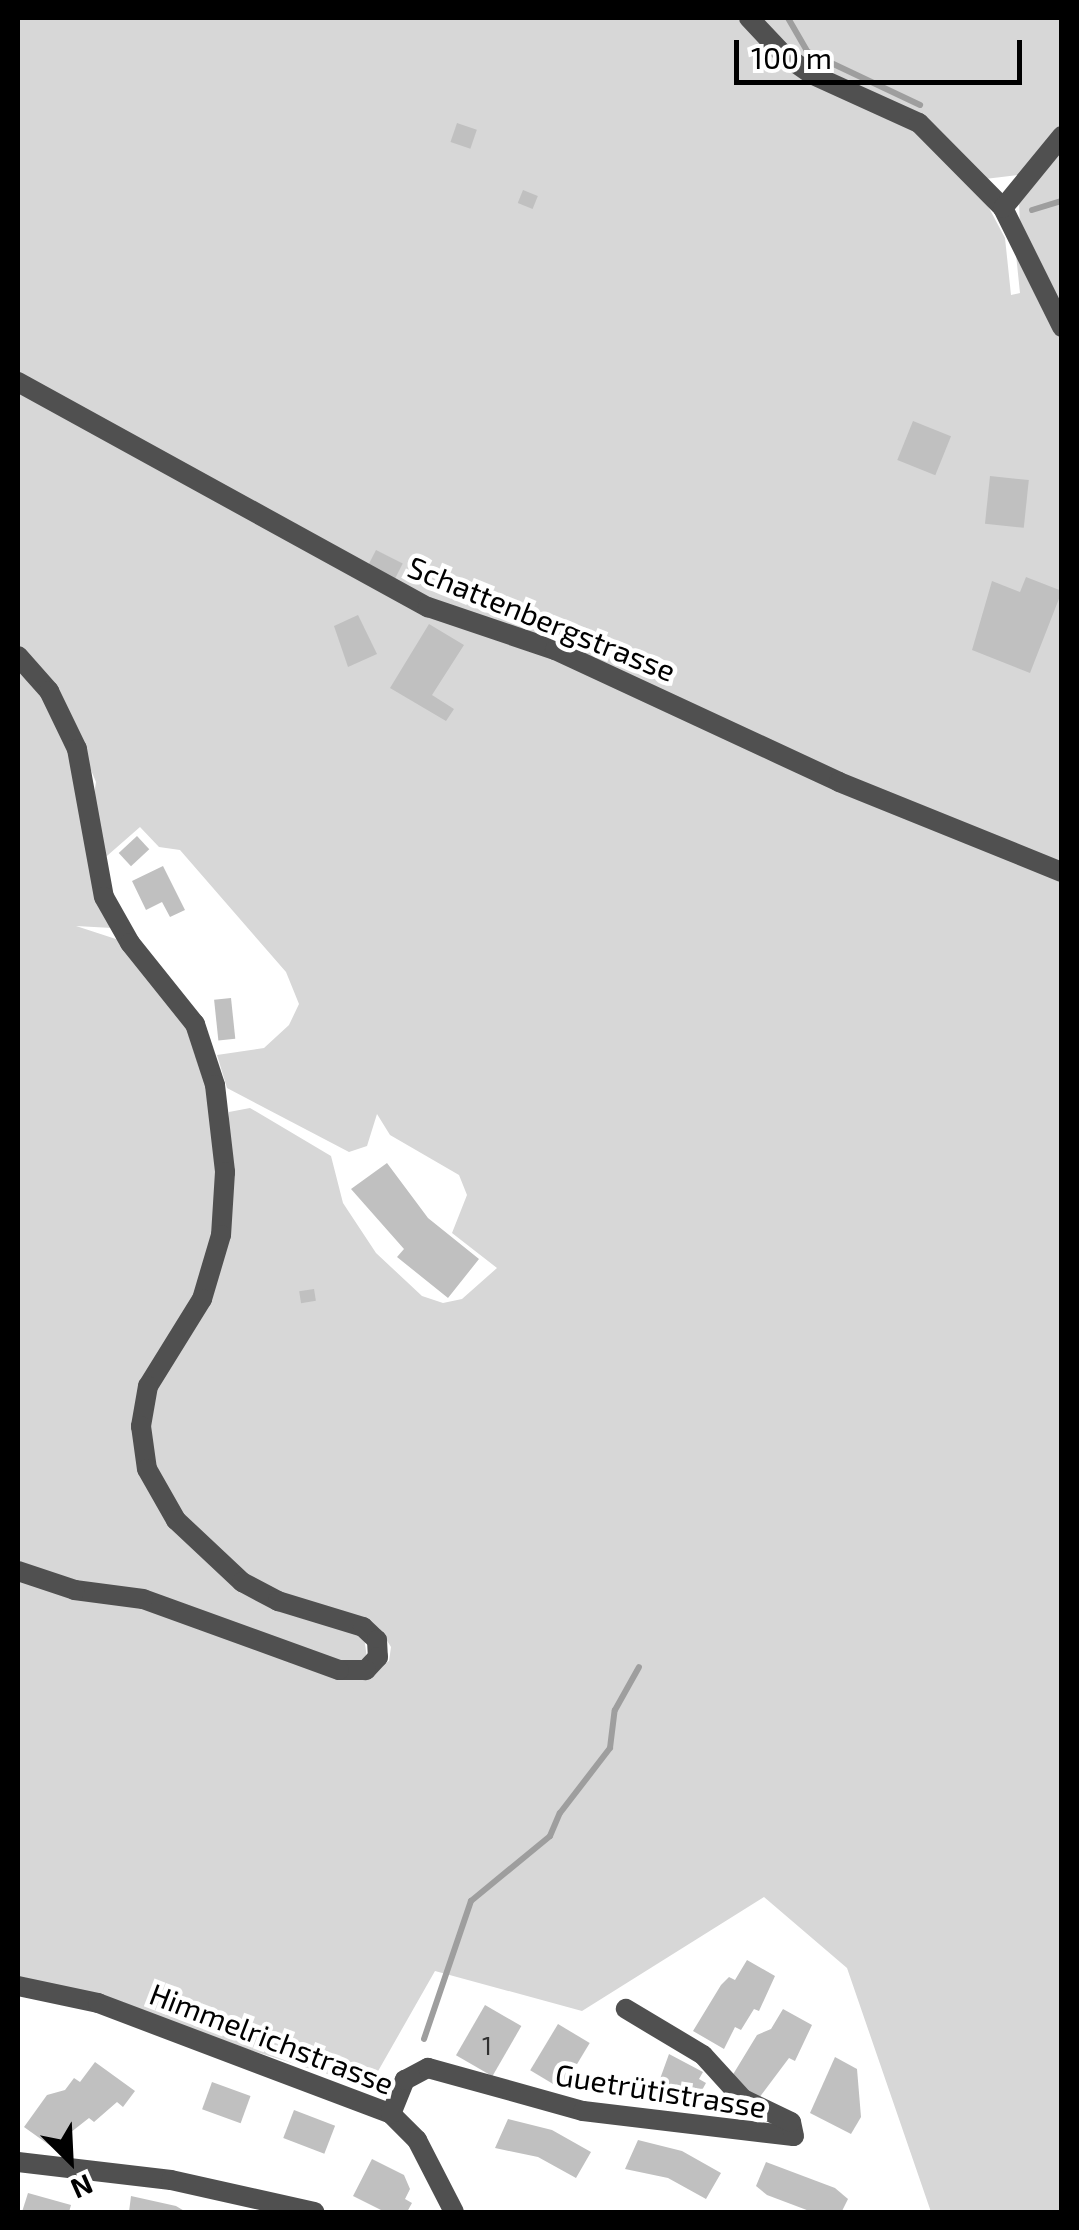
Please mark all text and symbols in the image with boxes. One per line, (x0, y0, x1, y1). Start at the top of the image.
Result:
scale bar (739, 20, 1026, 82)
text: 100 m (751, 39, 832, 75)
street label: Schattenbergstrasse (403, 548, 681, 688)
street label: Himmelrichstrasse (145, 1975, 399, 2101)
house number: 1 (482, 2030, 492, 2060)
street label: Guetrütistrasse (553, 2056, 769, 2124)
north arrow (20, 2110, 120, 2210)
text: N (66, 2168, 98, 2207)

